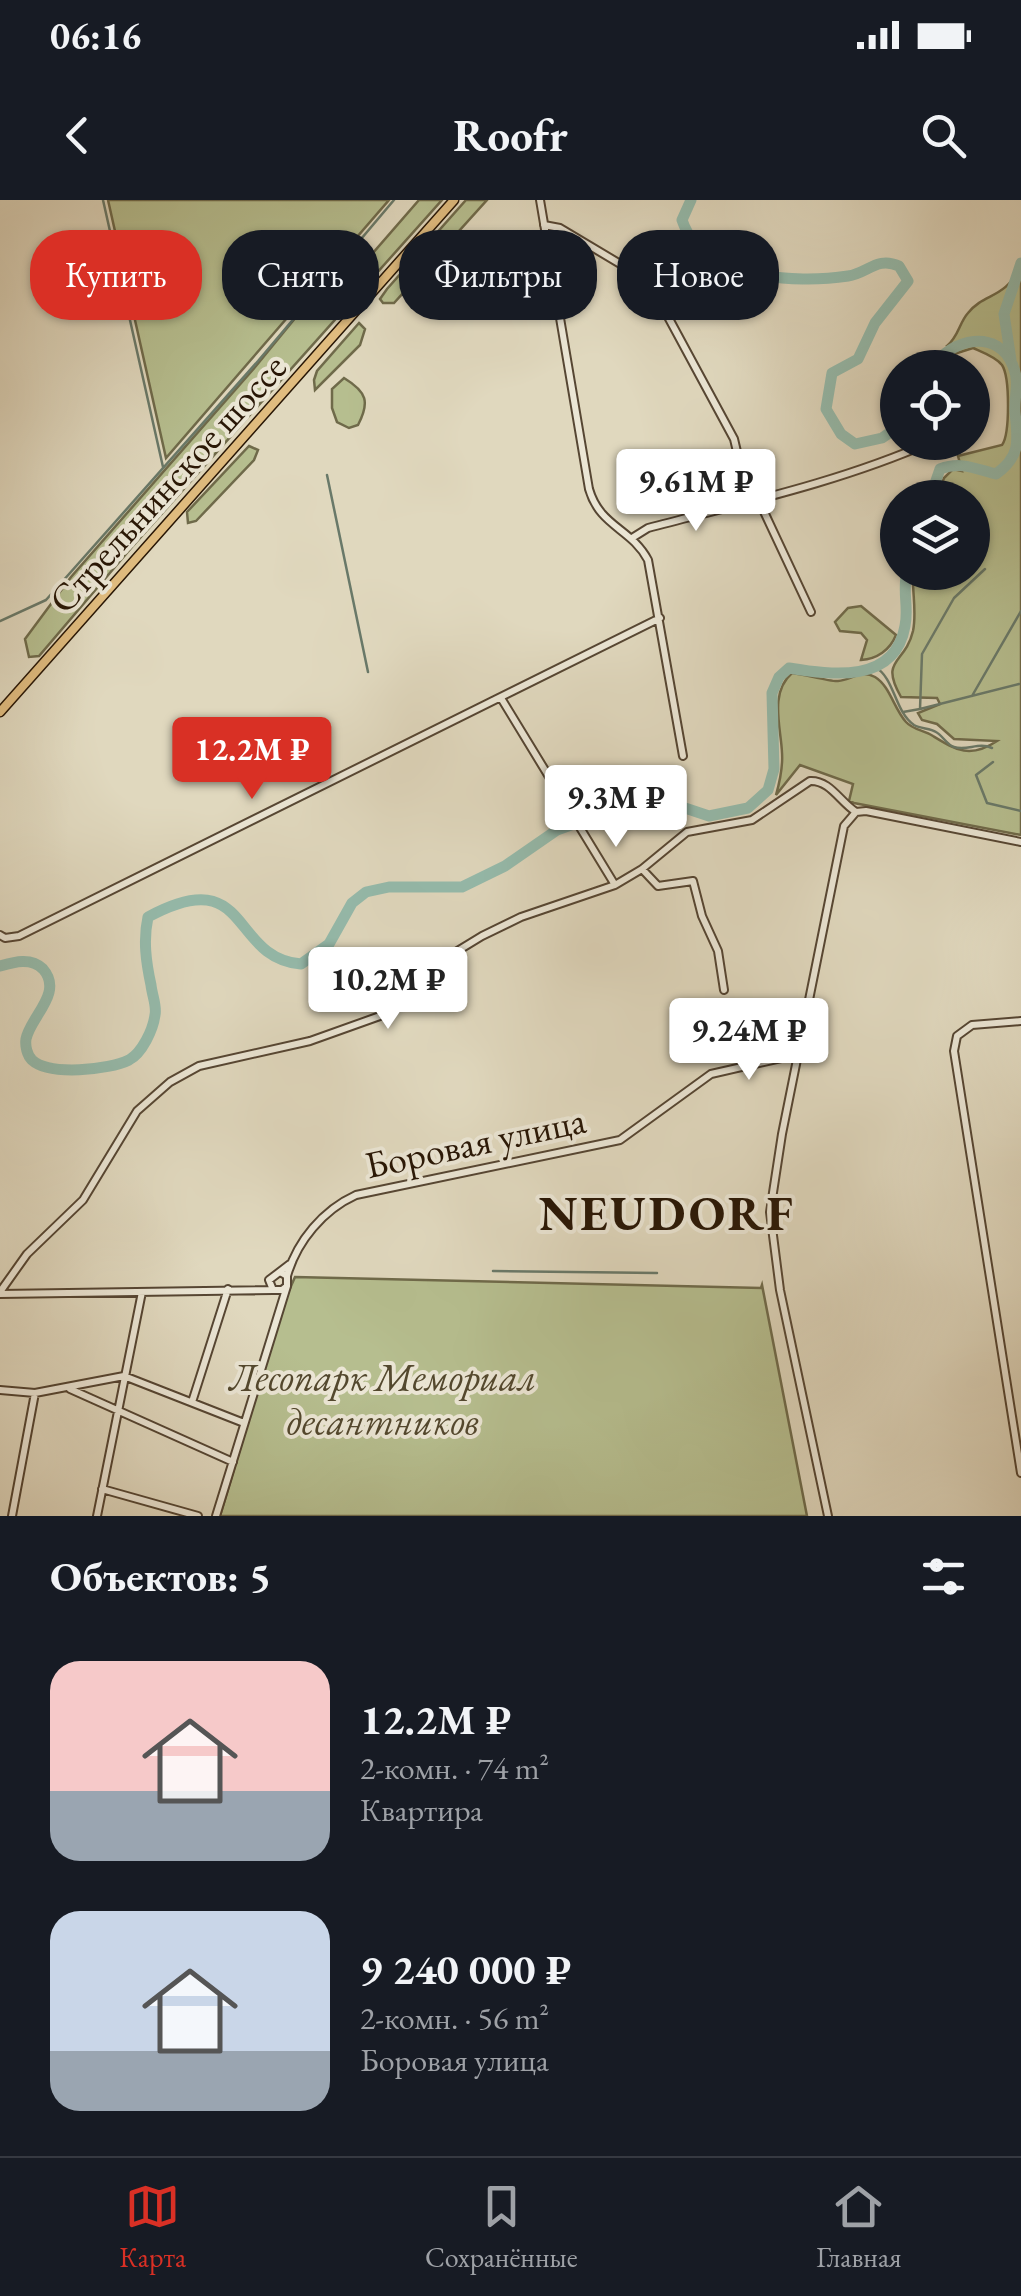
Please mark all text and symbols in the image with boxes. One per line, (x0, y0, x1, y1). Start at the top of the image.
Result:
text: 06:16 (50, 11, 141, 60)
text: Roofr (453, 106, 568, 164)
icon: back (50, 108, 105, 163)
icon: search (916, 108, 971, 163)
chip: Купить (30, 230, 202, 320)
chip: Снять (222, 230, 379, 320)
chip: Фильтры (399, 230, 597, 320)
chip: Новое (617, 230, 779, 320)
street label: Стрельнинское шоссе (37, 343, 297, 623)
map controls (880, 350, 990, 590)
button: locate (880, 350, 990, 460)
pin: 9.61M ₽ (604, 449, 788, 534)
text: 9.61M ₽ (638, 460, 754, 502)
button: layers (880, 480, 990, 590)
pin: 12.2M ₽ (160, 717, 344, 802)
text: 12.2M ₽ (194, 728, 310, 770)
pin: 9.3M ₽ (535, 765, 697, 850)
text: 9.3M ₽ (567, 776, 665, 818)
pin: 10.2M ₽ (296, 947, 480, 1032)
text: 10.2M ₽ (330, 958, 446, 1000)
pin: 9.24M ₽ (657, 998, 841, 1083)
text: 9.24M ₽ (691, 1009, 807, 1051)
street label: Боровая улица (360, 1095, 591, 1189)
district label: NEUDORF (539, 1182, 795, 1244)
park label: Лесопарк Мемориал десантников (228, 1352, 536, 1445)
text: Объектов: 5 (50, 1549, 271, 1604)
icon: filters (916, 1549, 971, 1604)
text: 12.2M ₽ (360, 1692, 511, 1747)
icon: home (130, 1701, 250, 1821)
text: 2-комн. · 74 m² (360, 1747, 549, 1789)
text: Квартира (360, 1789, 483, 1831)
text: 9 240 000 ₽ (360, 1942, 571, 1997)
icon: home (130, 1951, 250, 2071)
text: 2-комн. · 56 m² (360, 1997, 549, 2039)
text: Боровая улица (360, 2039, 549, 2081)
tab: Карта (119, 2179, 186, 2275)
tab: Сохранённые (425, 2179, 578, 2275)
tab: Главная (816, 2179, 902, 2275)

